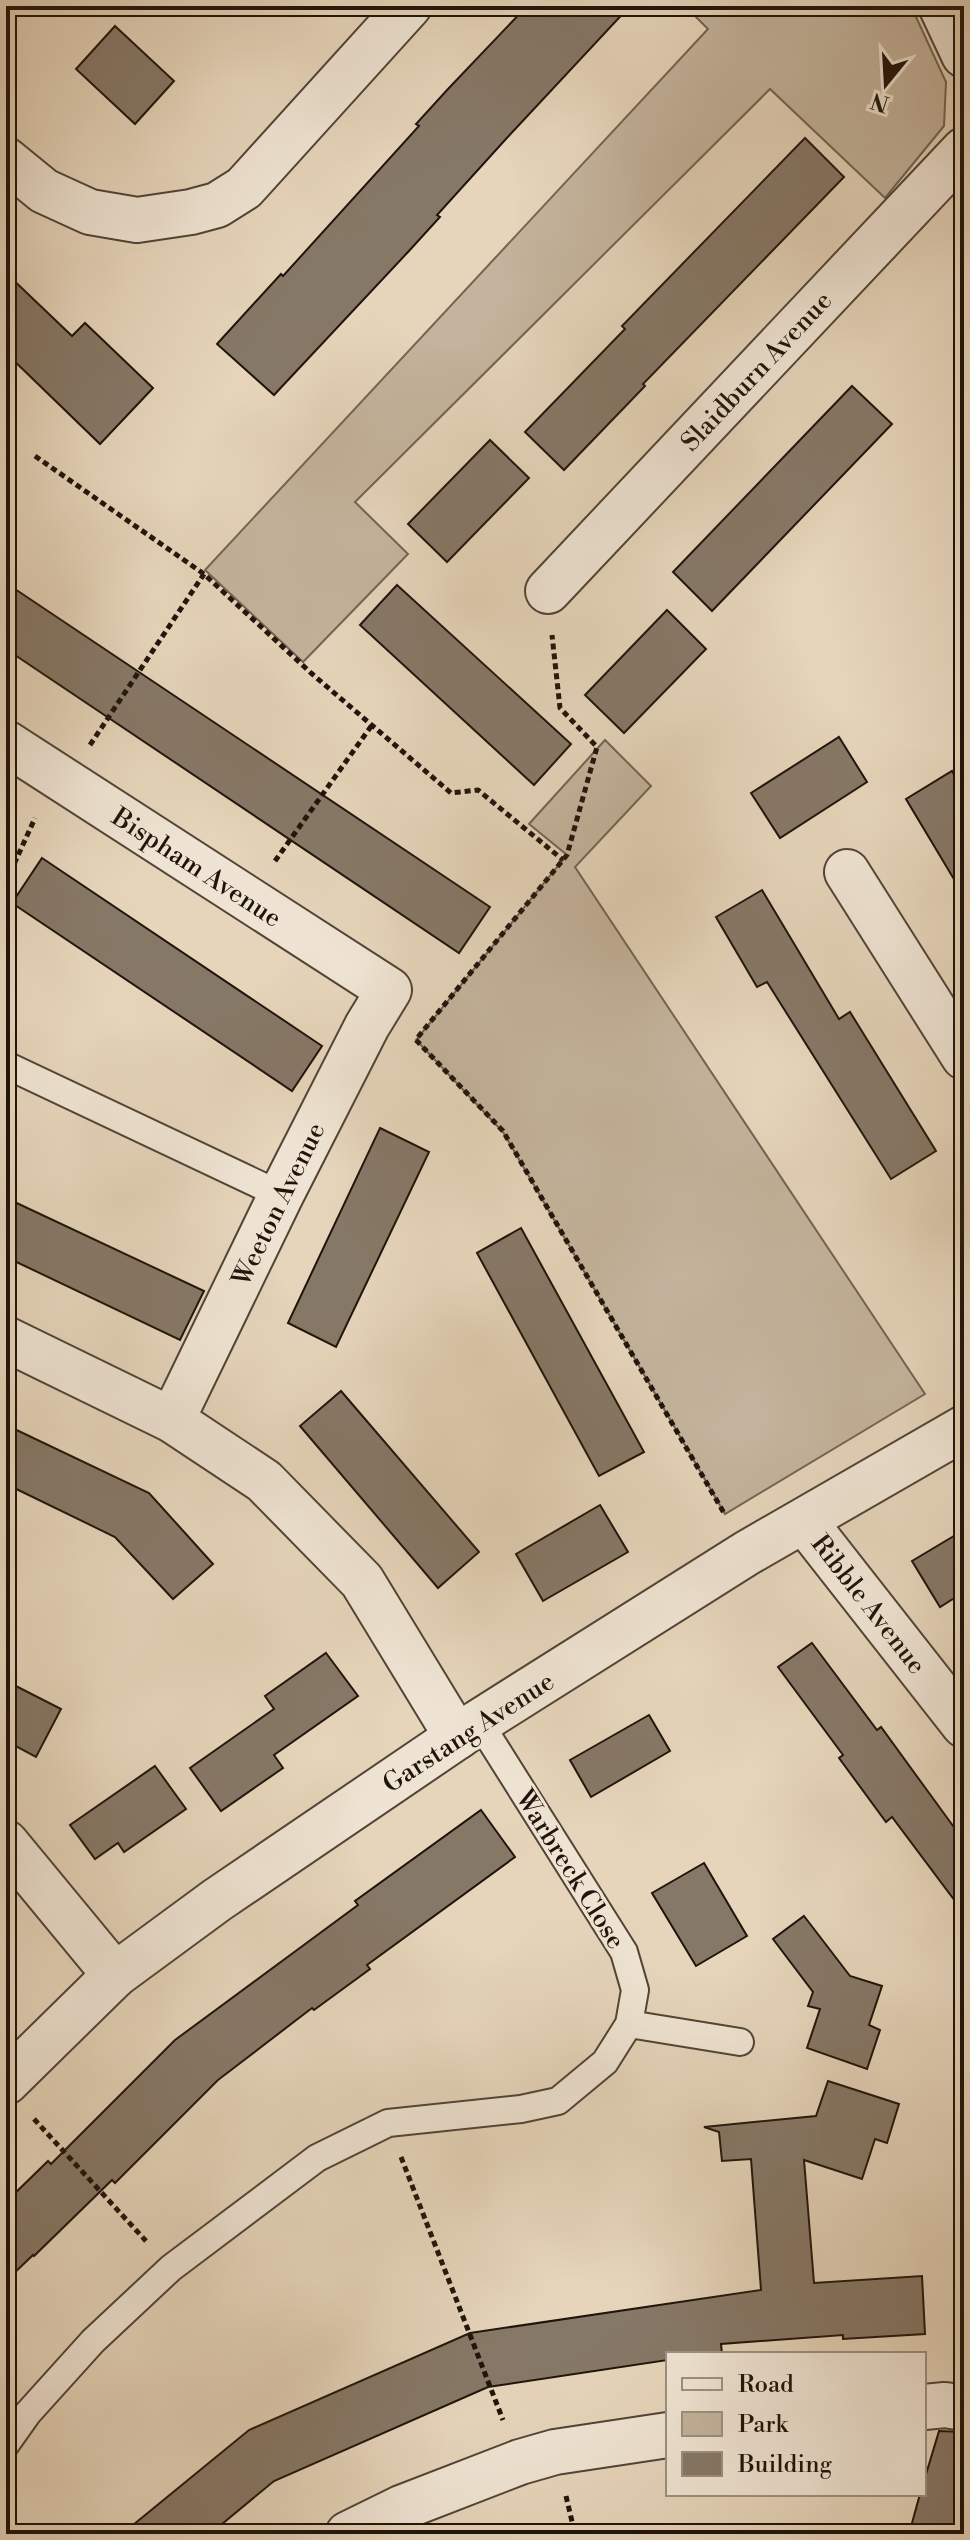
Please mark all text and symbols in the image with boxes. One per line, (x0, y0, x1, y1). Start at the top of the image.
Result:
north arrow (846, 44, 926, 124)
text: N (867, 86, 893, 117)
street label: Slaidburn Avenue (674, 285, 839, 458)
street label: Bispham Avenue (105, 801, 287, 935)
street label: Weeton Avenue (225, 1117, 332, 1292)
street label: Ribble Avenue (804, 1529, 933, 1681)
street label: Garstang Avenue (377, 1666, 560, 1800)
street label: Warbreck Close (508, 1783, 632, 1955)
legend (666, 2352, 926, 2496)
text: Road (738, 2370, 794, 2400)
text: Park (738, 2410, 789, 2440)
text: Building (737, 2450, 832, 2480)

